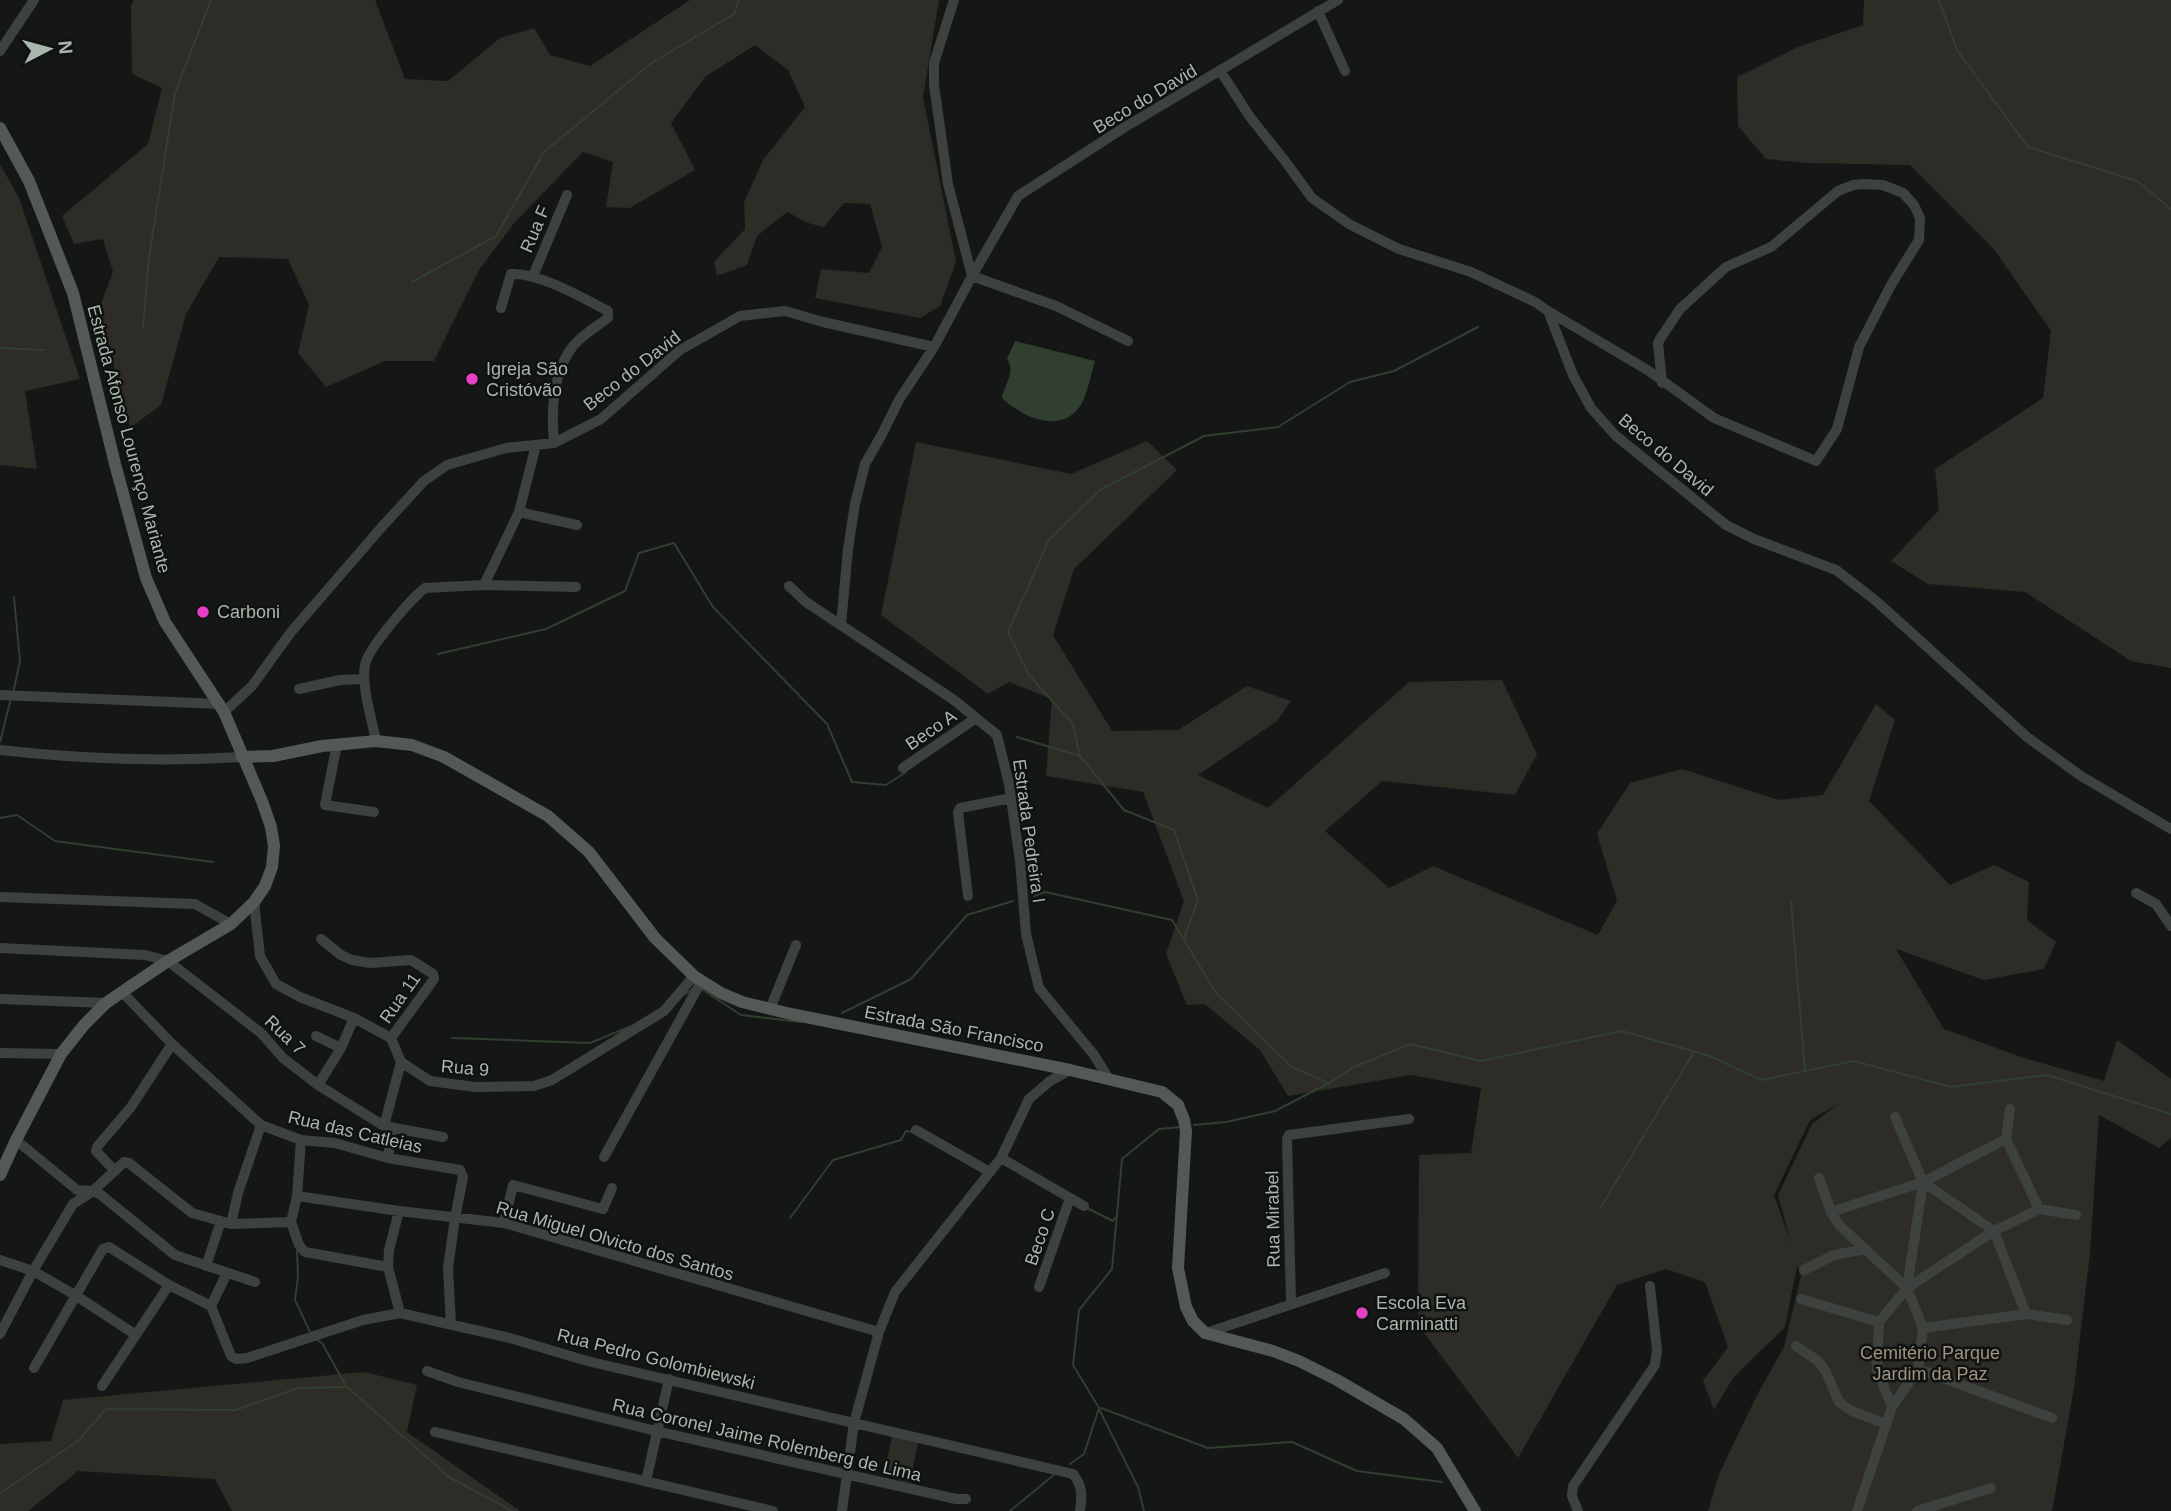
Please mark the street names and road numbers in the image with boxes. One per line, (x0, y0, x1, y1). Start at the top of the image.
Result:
street label: Beco do David (1090, 60, 1200, 138)
street label: Rua F (516, 203, 554, 255)
street label: Estrada Afonso Lourenço Mariante (83, 303, 175, 575)
street label: Beco do David (580, 327, 684, 415)
street label: Beco do David (1615, 410, 1717, 500)
street label: Beco A (902, 706, 960, 754)
street label: Estrada Pedreira I (1009, 758, 1049, 904)
street label: Rua 11 (376, 969, 424, 1027)
street label: Estrada São Francisco (863, 1002, 1045, 1056)
street label: Rua 7 (261, 1011, 309, 1059)
street label: Rua 9 (440, 1056, 490, 1080)
street label: Rua das Catleias (286, 1107, 424, 1157)
street label: Rua Mirabel (1262, 1170, 1284, 1268)
street label: Rua Miguel Olvicto dos Santos (494, 1197, 736, 1285)
street label: Beco C (1021, 1206, 1059, 1268)
street label: Rua Pedro Golombiewski (555, 1325, 757, 1393)
street label: Rua Coronel Jaime Rolemberg de Lima (611, 1395, 924, 1486)

